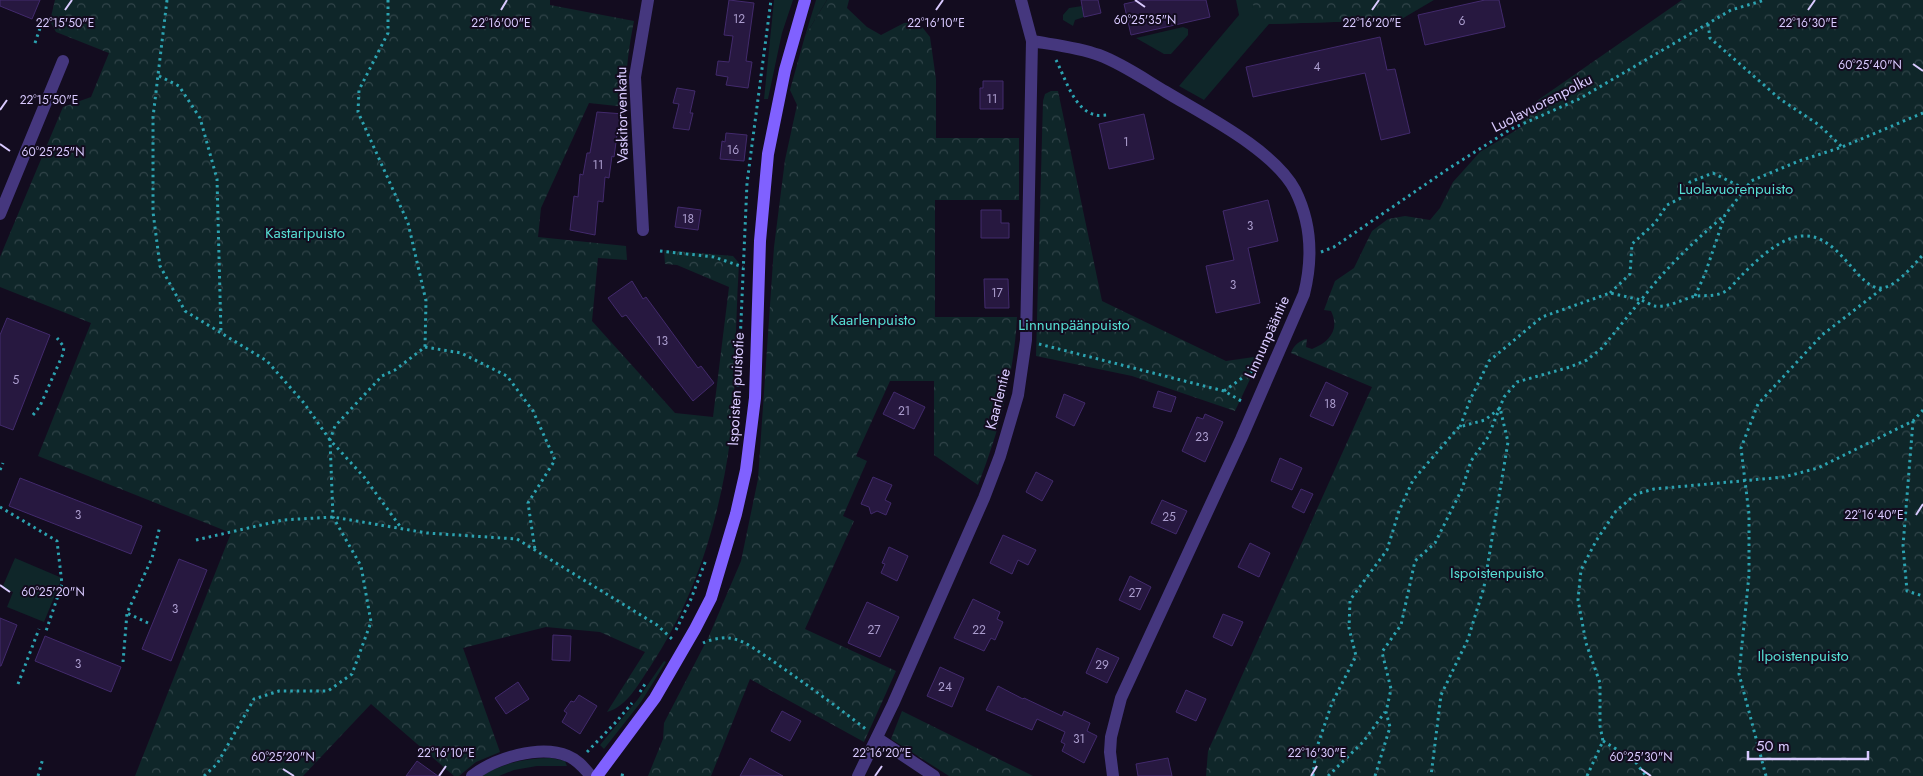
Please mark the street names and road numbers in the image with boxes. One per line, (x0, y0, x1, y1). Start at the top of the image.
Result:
street label: Vaskitorvenkatu (610, 66, 634, 164)
street label: Luolavuorenpolku (1488, 68, 1596, 138)
street label: Linnunpääntie (1239, 292, 1295, 382)
street label: Ispoisten puistotie (722, 331, 750, 446)
street label: Kaarlentie (980, 366, 1016, 432)

